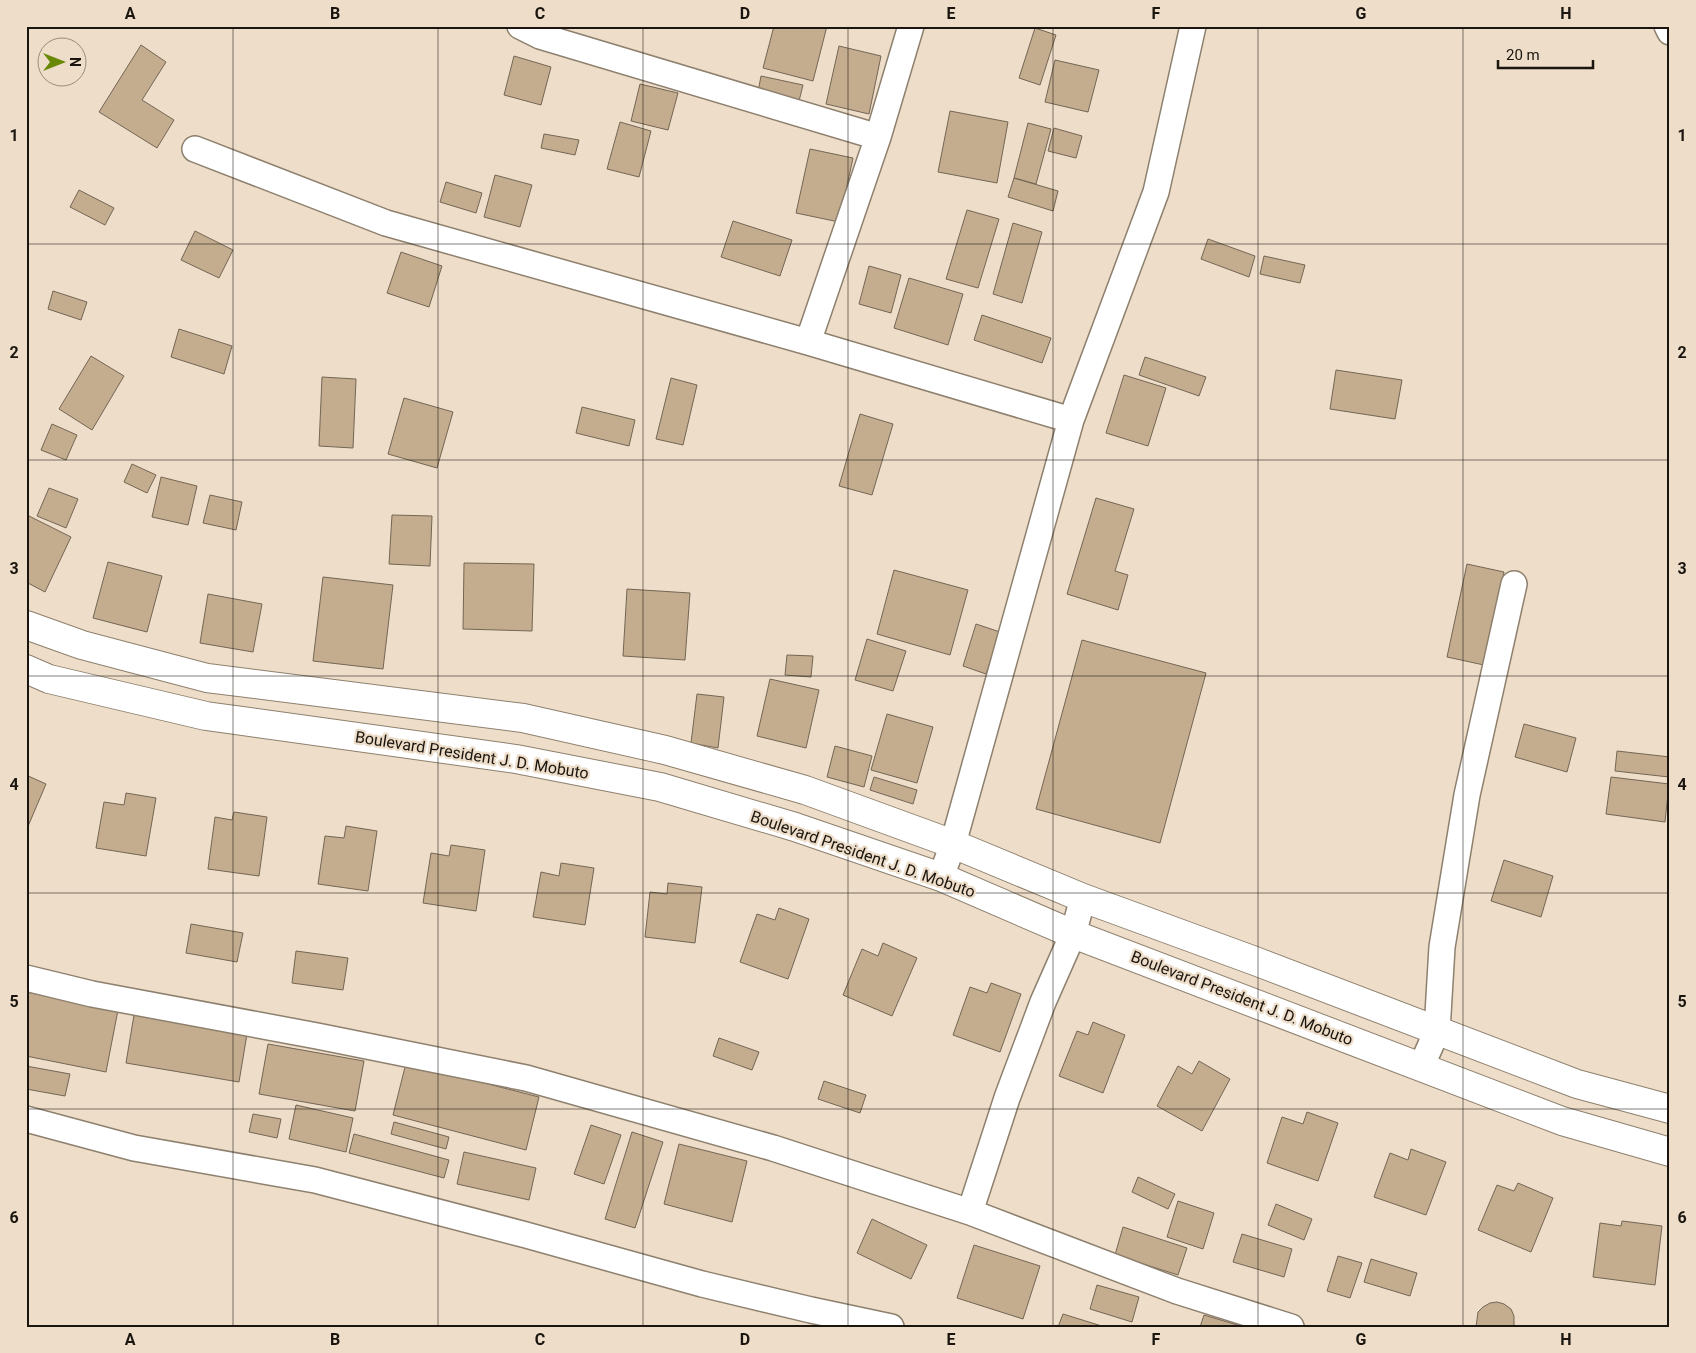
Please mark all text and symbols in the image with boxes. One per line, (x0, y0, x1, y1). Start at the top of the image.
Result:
text: A (125, 4, 136, 23)
text: B (330, 4, 340, 23)
text: C (535, 4, 545, 23)
text: D (740, 4, 750, 23)
text: E (947, 4, 956, 23)
text: F (1152, 4, 1161, 23)
text: G (1356, 4, 1367, 23)
text: H (1560, 4, 1572, 23)
north arrow (38, 38, 88, 88)
scale bar (1498, 38, 1594, 70)
text: 20 m (1506, 46, 1540, 64)
text: N (67, 57, 83, 67)
text: 1 (9, 126, 19, 145)
text: 1 (1677, 126, 1687, 145)
text: 2 (9, 343, 19, 362)
text: 2 (1677, 343, 1687, 362)
text: 3 (9, 559, 19, 578)
text: 3 (1677, 559, 1687, 578)
street label: Boulevard President J. D. Mobuto (354, 727, 590, 783)
text: 4 (9, 775, 19, 794)
text: 4 (1677, 775, 1687, 794)
street label: Boulevard President J. D. Mobuto (748, 807, 978, 901)
street label: Boulevard President J. D. Mobuto (1128, 947, 1356, 1049)
text: 5 (9, 992, 19, 1011)
text: 5 (1677, 992, 1687, 1011)
text: 6 (9, 1208, 19, 1227)
text: 6 (1677, 1208, 1687, 1227)
text: A (125, 1330, 136, 1349)
text: B (330, 1330, 340, 1349)
text: C (535, 1330, 545, 1349)
text: D (740, 1330, 750, 1349)
text: E (947, 1330, 956, 1349)
text: F (1152, 1330, 1161, 1349)
text: G (1356, 1330, 1367, 1349)
text: H (1560, 1330, 1572, 1349)

